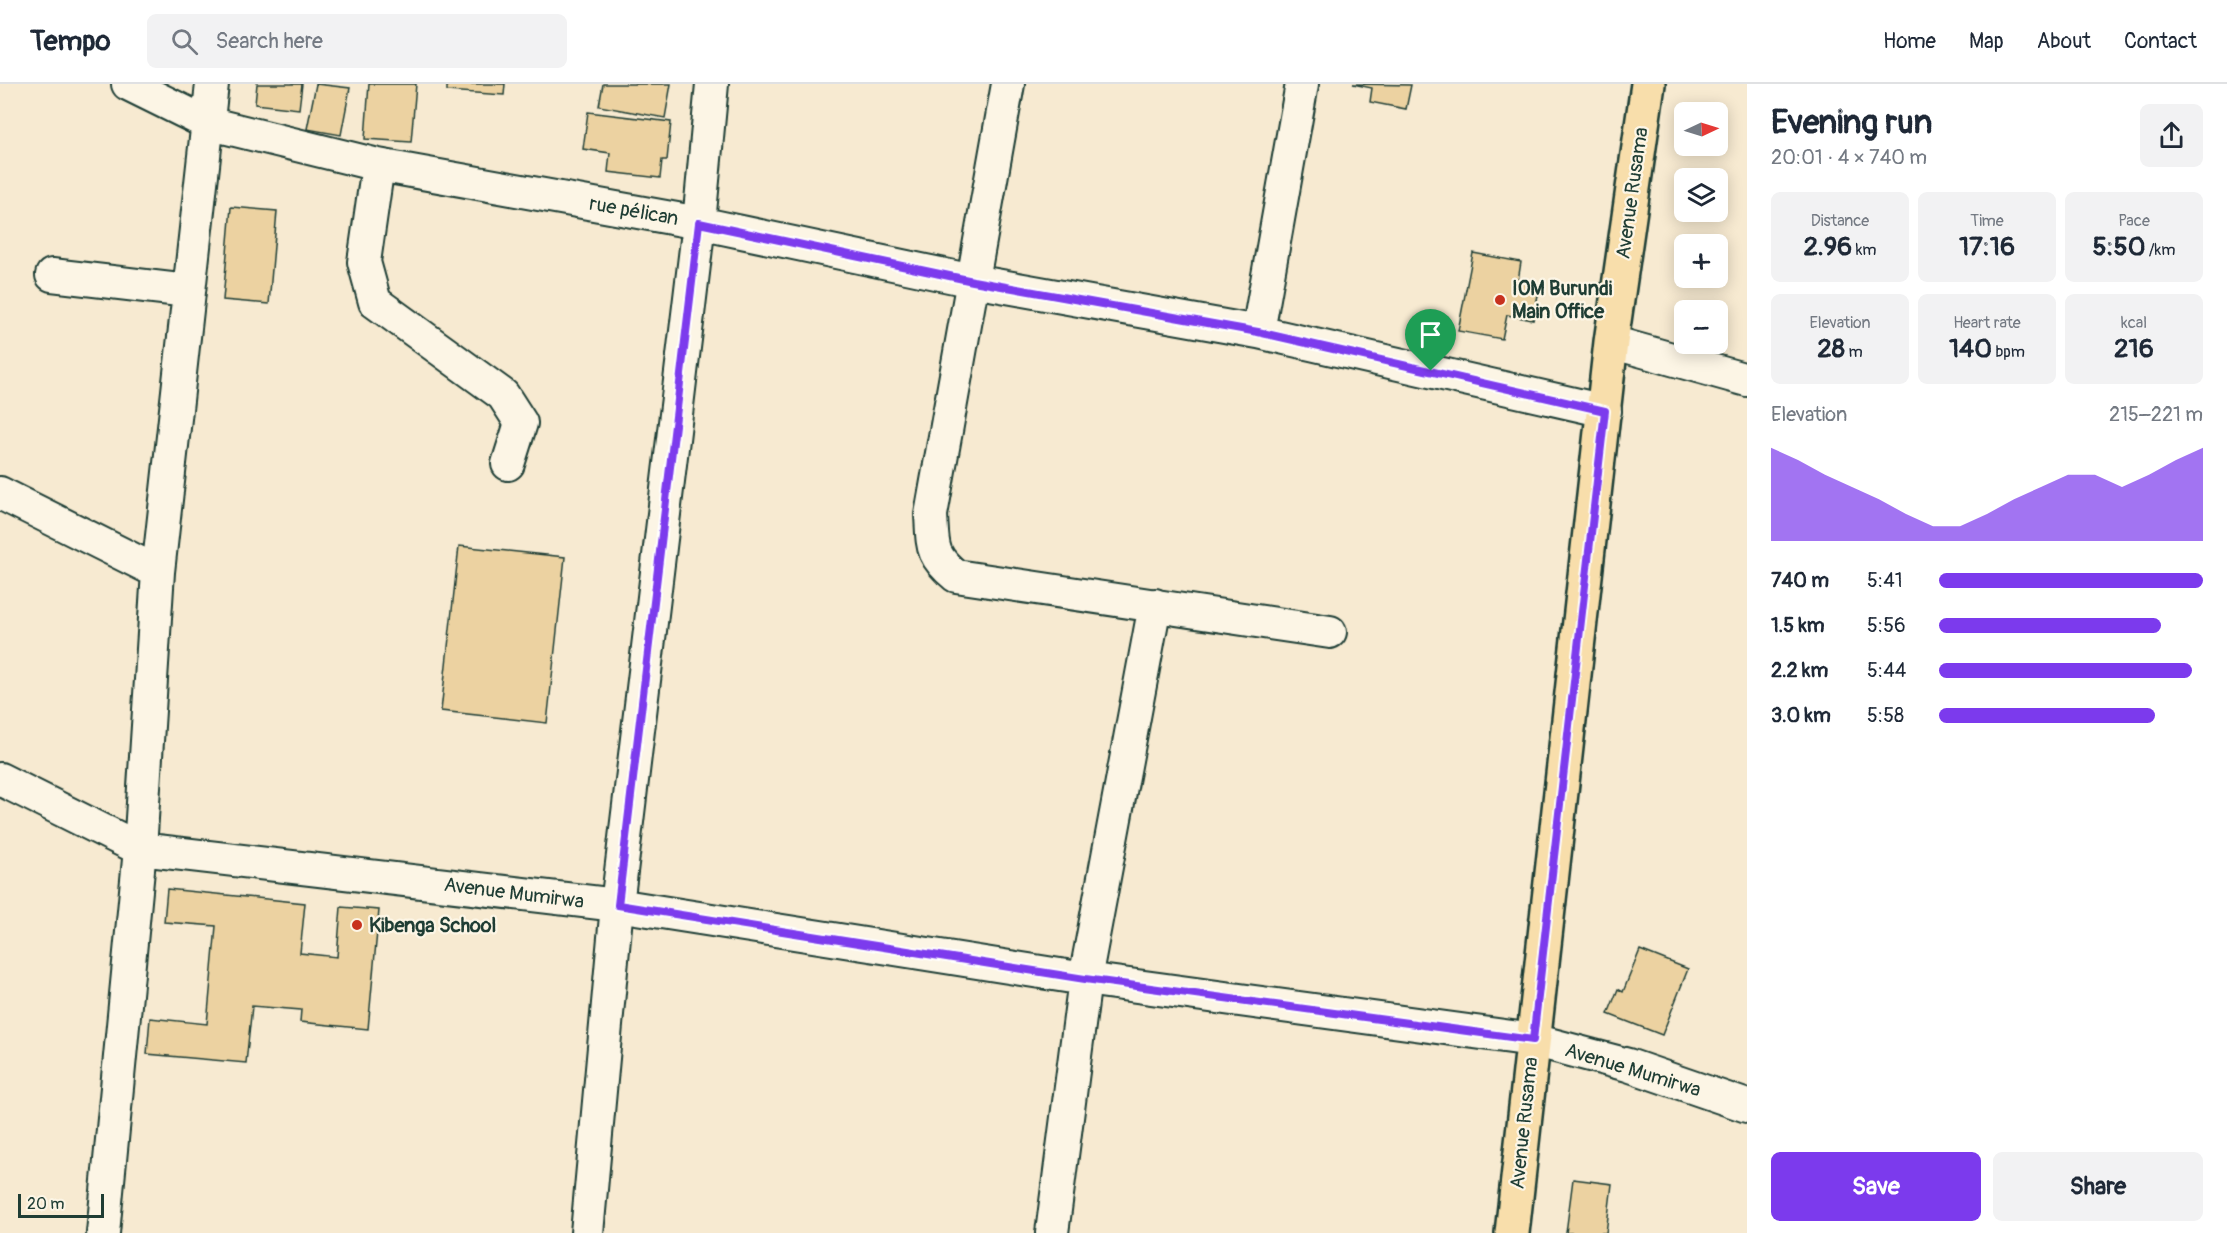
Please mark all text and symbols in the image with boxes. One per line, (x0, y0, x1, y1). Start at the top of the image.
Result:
search box (147, 14, 567, 68)
text: Tempo (30, 24, 111, 59)
icon: search (168, 25, 201, 58)
text: Search here (216, 27, 323, 55)
text: Home (1883, 28, 1936, 55)
text: Map (1969, 28, 2004, 55)
text: About (2037, 28, 2091, 55)
text: Contact (2124, 28, 2197, 55)
north arrow (1674, 102, 1728, 156)
map controls (1674, 102, 1728, 354)
text: Evening run (1771, 102, 1932, 143)
button: share (2140, 104, 2203, 167)
street label: Avenue Rusama (1610, 126, 1654, 260)
text: 20:01 · 4 × 740 m (1771, 145, 1927, 170)
button: layers (1674, 168, 1728, 222)
street label: rue pélican (588, 191, 680, 231)
text: Distance (1811, 211, 1869, 231)
text: Time (1970, 211, 2004, 231)
text: Pace (2118, 211, 2150, 231)
text: 2.96 (1803, 231, 1852, 263)
text: 17:16 (1959, 231, 2015, 263)
text: 5:50 (2093, 231, 2145, 263)
button: + (1674, 234, 1728, 288)
text: km (1852, 240, 1877, 260)
text: /km (2145, 240, 2176, 260)
place label: IOM Burundi Main Office (1512, 276, 1613, 324)
marker: IOM Burundi Main Office (1493, 293, 1507, 307)
button: − (1674, 300, 1728, 354)
pin (1405, 309, 1456, 371)
text: Elevation (1810, 313, 1870, 333)
text: Heart rate (1953, 313, 2021, 333)
text: kcal (2121, 313, 2147, 333)
icon: arrive (1414, 318, 1447, 351)
text: 28 (1817, 333, 1845, 365)
text: 140 (1949, 333, 1992, 365)
text: 216 (2114, 333, 2154, 365)
text: m (1845, 342, 1863, 362)
text: bpm (1992, 342, 2025, 362)
text: Elevation (1771, 402, 1847, 427)
text: 215–221 m (2109, 402, 2203, 427)
text: 740 m (1771, 568, 1829, 593)
text: 5:41 (1867, 568, 1903, 593)
text: 1.5 km (1771, 613, 1824, 638)
text: 5:56 (1867, 613, 1906, 638)
text: 2.2 km (1771, 658, 1828, 683)
text: 5:44 (1867, 658, 1906, 683)
text: 3.0 km (1771, 703, 1831, 728)
text: 5:58 (1867, 703, 1904, 728)
street label: Avenue Mumirwa (443, 872, 585, 914)
place label: Kibenga School (369, 913, 496, 938)
marker: Kibenga School (350, 918, 364, 932)
street label: Avenue Mumirwa (1562, 1037, 1704, 1103)
street label: Avenue Rusama (1505, 1056, 1543, 1190)
button: Save (1771, 1152, 1981, 1221)
button: Share (1993, 1152, 2203, 1221)
scale bar (18, 1191, 104, 1218)
text: 20 m (27, 1194, 65, 1214)

